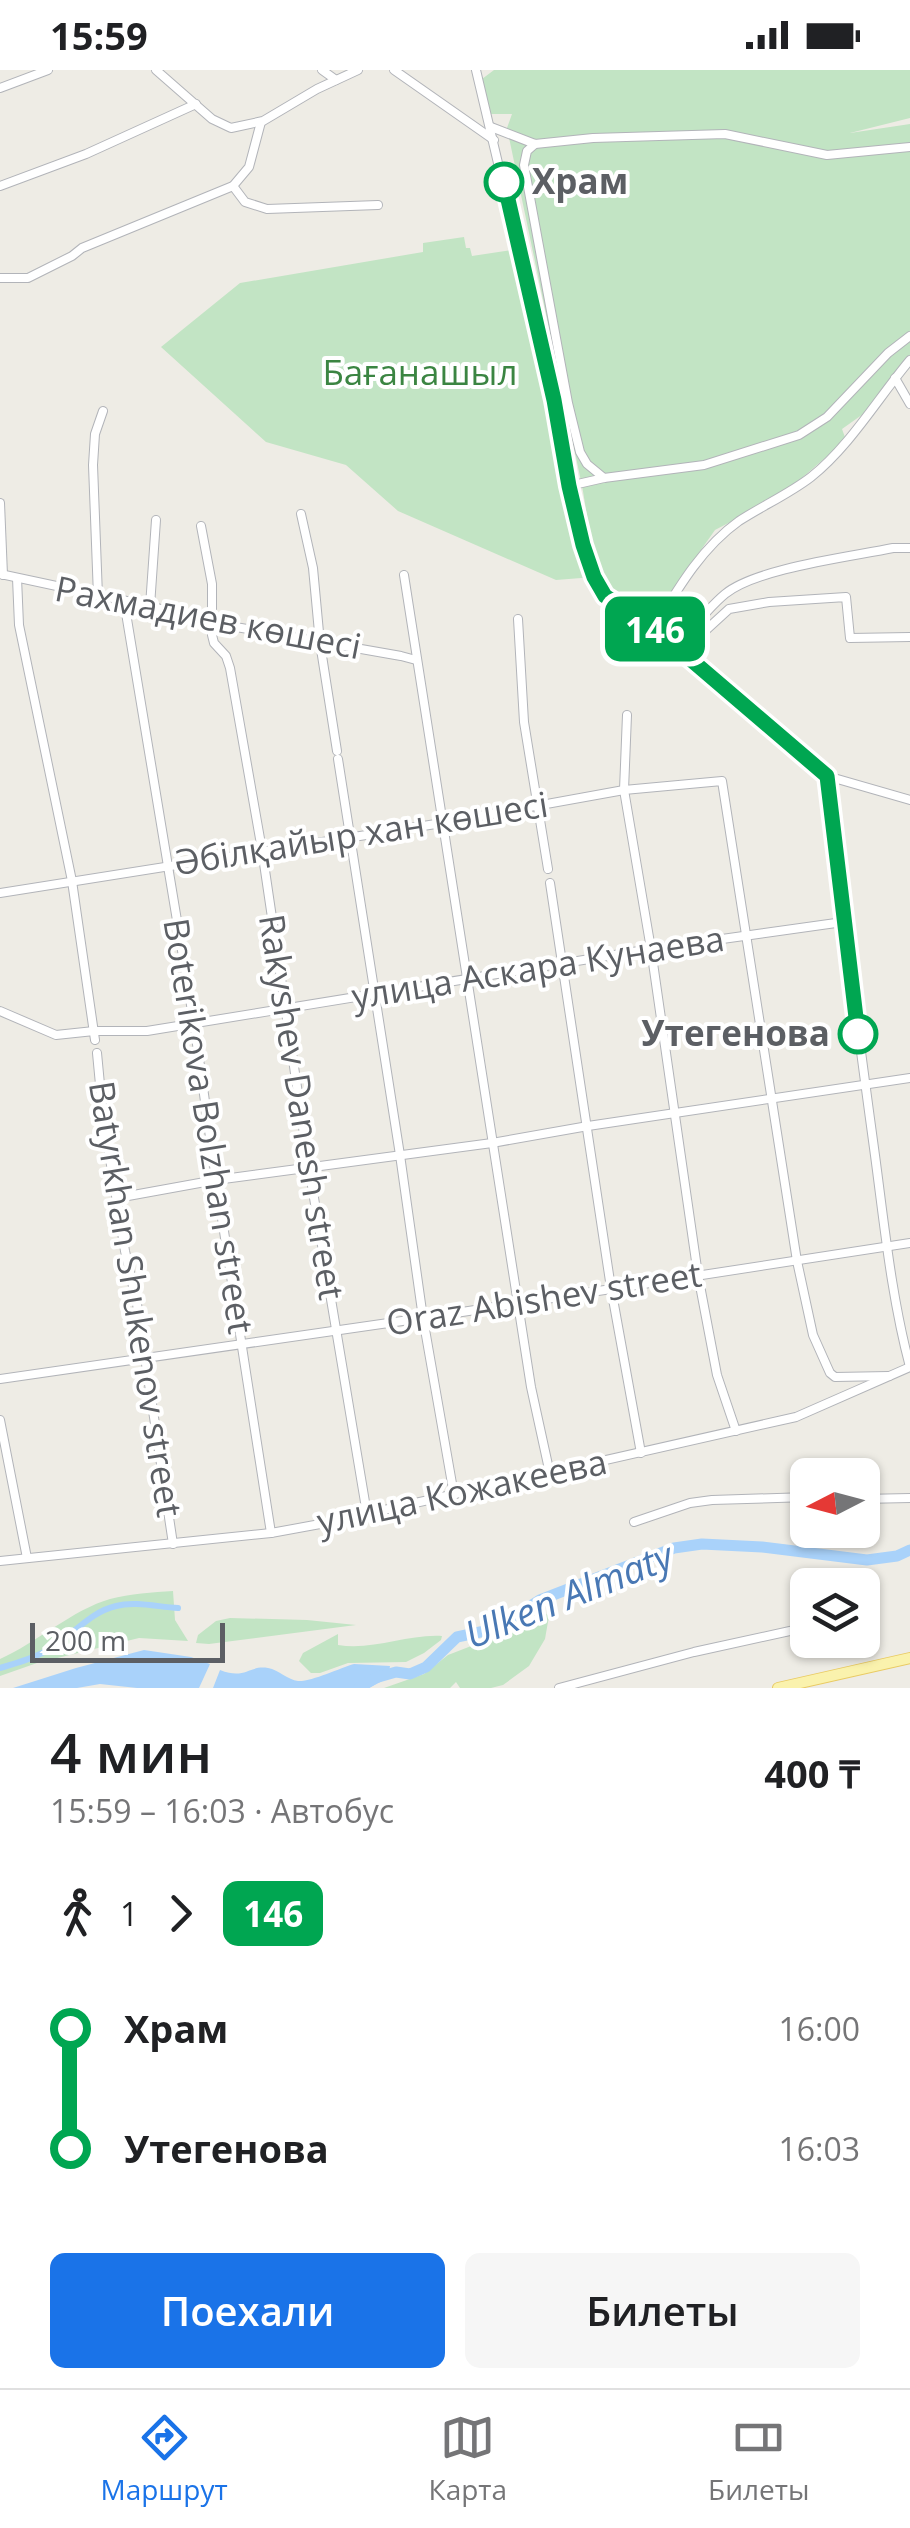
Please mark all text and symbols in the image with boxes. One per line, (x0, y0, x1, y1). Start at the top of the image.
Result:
text: 15:59 (50, 9, 148, 61)
place label: Храм (532, 157, 628, 204)
marker: Храм (485, 163, 523, 201)
park label: Бағанашыл (322, 348, 518, 395)
street label: Рахмадиев көшесі (51, 564, 365, 669)
line badge: 146 (598, 596, 712, 662)
text: 146 (625, 606, 685, 653)
street label: Әбілқайыр хан көшесі (170, 780, 551, 885)
street label: Rakyshev Danesh street (249, 911, 356, 1303)
street label: улица Аскара Кунаева (348, 914, 727, 1019)
street label: Boterikova Bolzhan street (153, 915, 266, 1337)
place label: Утегенова (641, 1009, 830, 1056)
marker: Утегенова (839, 1015, 877, 1053)
street label: Batyrkhan Shukenov street (79, 1077, 194, 1520)
street label: Oraz Abishev street (383, 1249, 705, 1346)
street label: улица Кожакеева (313, 1437, 611, 1544)
north arrow (790, 1458, 880, 1548)
map controls (790, 1458, 880, 1658)
water label: Ulken Almaty (456, 1528, 682, 1659)
button: layers (790, 1568, 880, 1658)
scale bar (30, 1618, 225, 1662)
text: 200 m (45, 1621, 126, 1659)
text: 4 мин (50, 1714, 212, 1789)
text: 400 ₸ (764, 1747, 860, 1799)
text: 15:59 – 16:03 · Автобус (50, 1789, 394, 1832)
icon: walk (50, 1886, 105, 1941)
icon: forward (153, 1886, 208, 1941)
text: 146 (243, 1890, 303, 1937)
text: 1 (120, 1892, 138, 1935)
text: Храм (124, 2002, 228, 2054)
text: 16:00 (778, 2007, 860, 2050)
text: Утегенова (124, 2122, 329, 2174)
text: 16:03 (778, 2127, 860, 2170)
button: Поехали (50, 2253, 445, 2368)
button: Билеты (465, 2253, 860, 2368)
tab: Маршрут (100, 2410, 228, 2508)
tab: Карта (429, 2410, 507, 2508)
tab: Билеты (708, 2410, 809, 2508)

